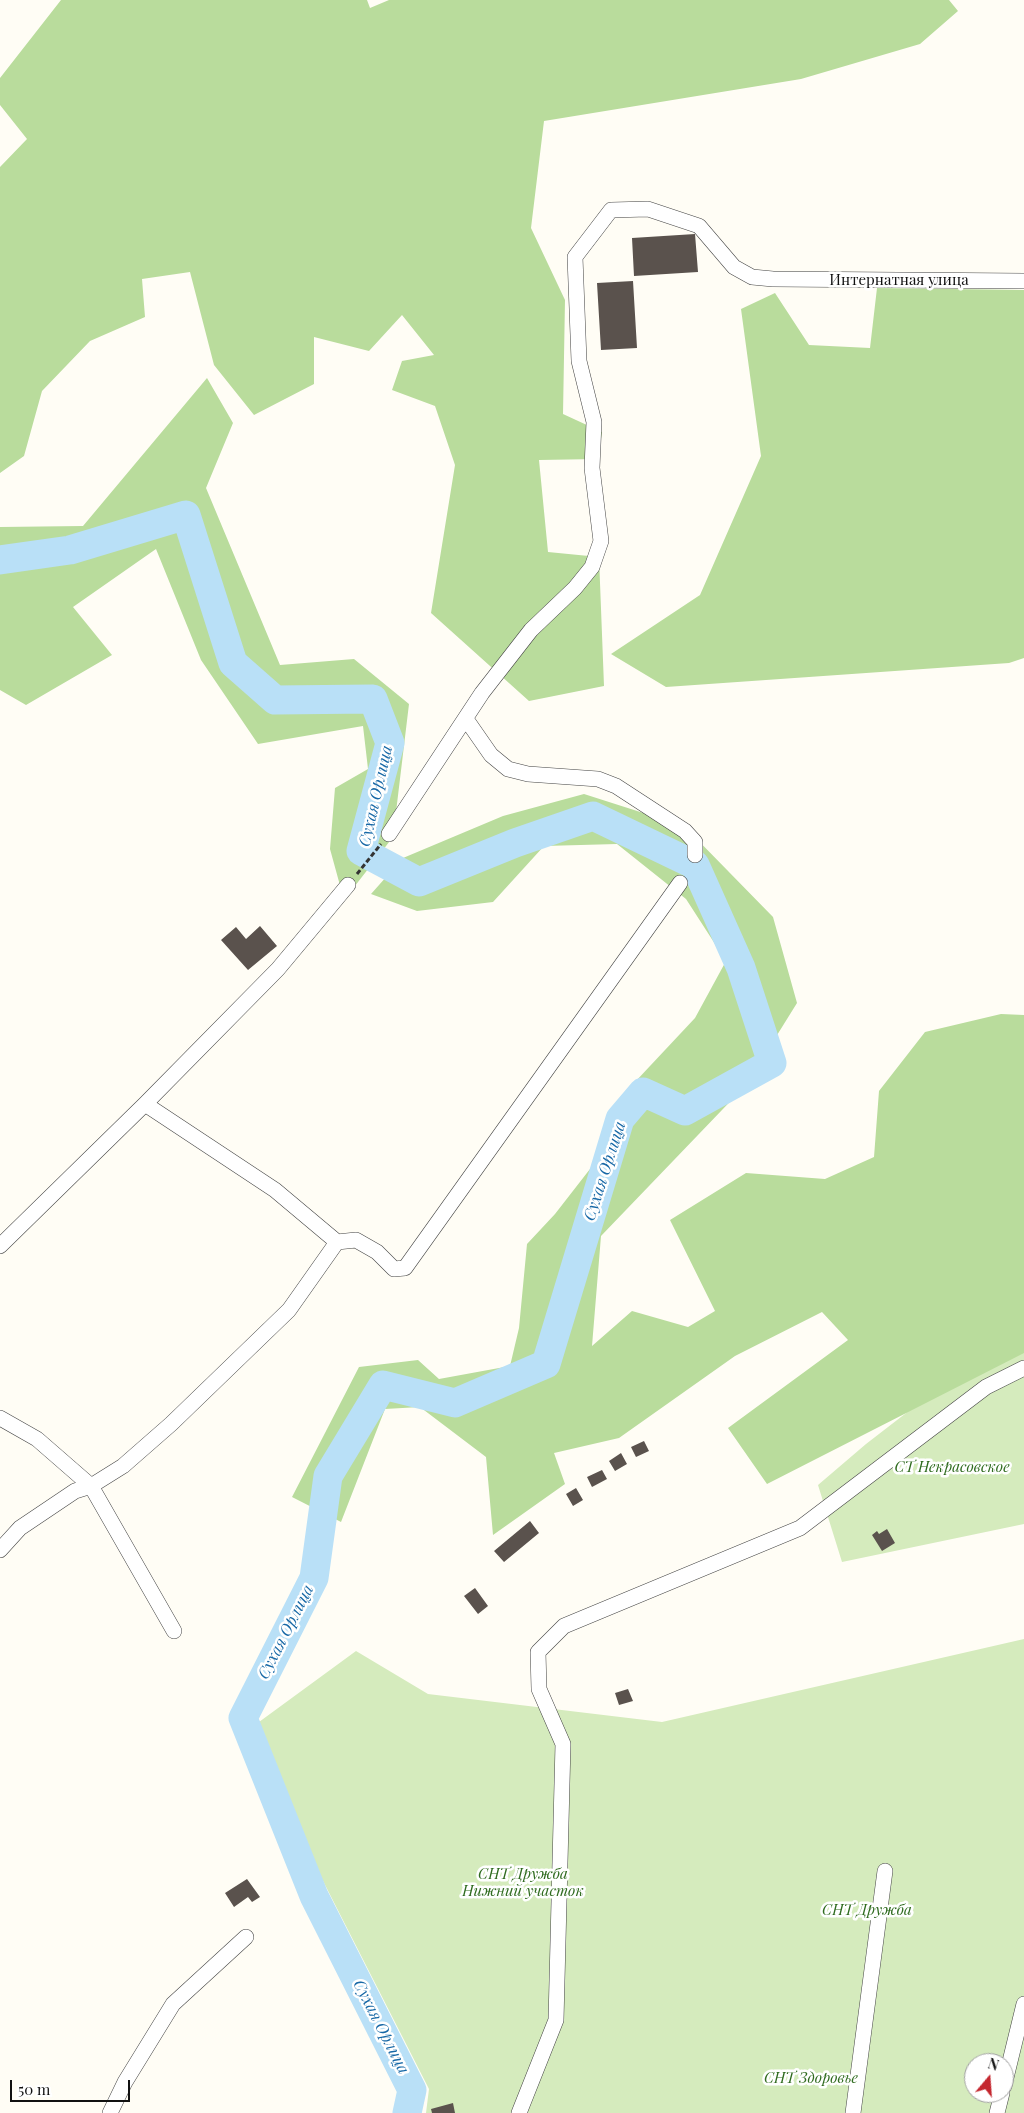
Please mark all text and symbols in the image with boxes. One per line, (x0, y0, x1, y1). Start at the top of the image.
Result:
street label: Интернатная улица (829, 271, 969, 289)
water label: Сухая Орлица (355, 744, 397, 848)
water label: Сухая Орлица (580, 1119, 630, 1223)
park label: СТ Некрасовское (894, 1458, 1010, 1476)
water label: Сухая Орлица (254, 1582, 318, 1682)
park label: СНТ Дружба Нижний участок (462, 1865, 584, 1900)
park label: СНТ Дружба (822, 1901, 912, 1919)
water label: Сухая Орлица (349, 1977, 413, 2077)
north arrow (964, 2053, 1014, 2103)
text: N (986, 2054, 1001, 2075)
park label: СНТ Здоровье (764, 2069, 858, 2087)
scale bar (12, 2070, 132, 2102)
text: 50 m (18, 2079, 50, 2099)

